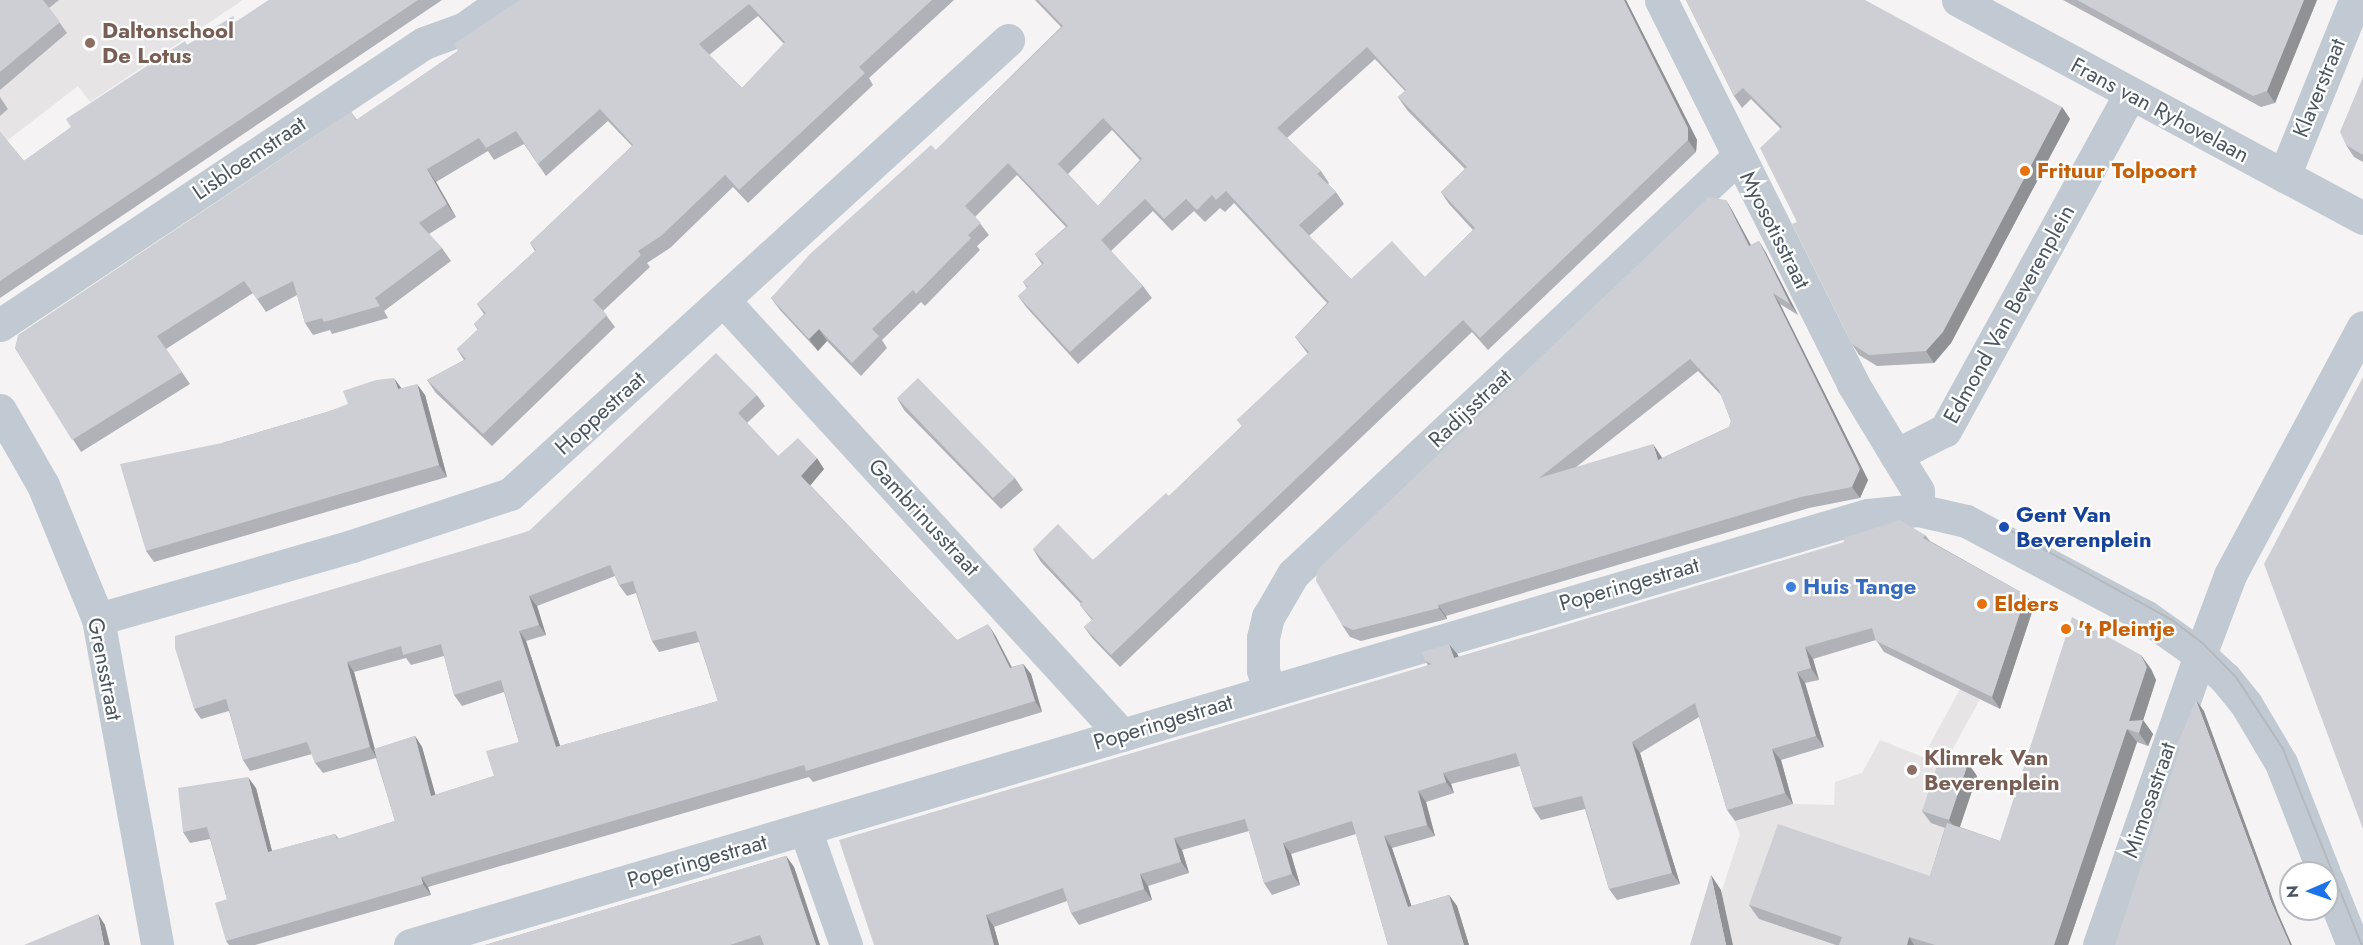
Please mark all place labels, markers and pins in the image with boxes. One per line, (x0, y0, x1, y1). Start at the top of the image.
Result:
place label: Daltonschool De Lotus (102, 17, 234, 68)
marker: Daltonschool De Lotus (83, 36, 97, 50)
place label: Frituur Tolpoort (2037, 158, 2196, 184)
marker: Frituur Tolpoort (2018, 164, 2032, 178)
place label: Gent Van Beverenplein (2016, 501, 2152, 552)
marker: Gent Van Beverenplein (1997, 520, 2011, 534)
place label: Huis Tange (1803, 574, 1916, 600)
marker: Huis Tange (1784, 580, 1798, 594)
place label: Elders (1994, 591, 2058, 617)
marker: Elders (1975, 597, 1989, 611)
place label: 't Pleintje (2078, 616, 2175, 642)
marker: 't Pleintje (2059, 622, 2073, 636)
place label: Klimrek Van Beverenplein (1924, 744, 2060, 796)
marker: Klimrek Van Beverenplein (1905, 763, 1919, 777)

